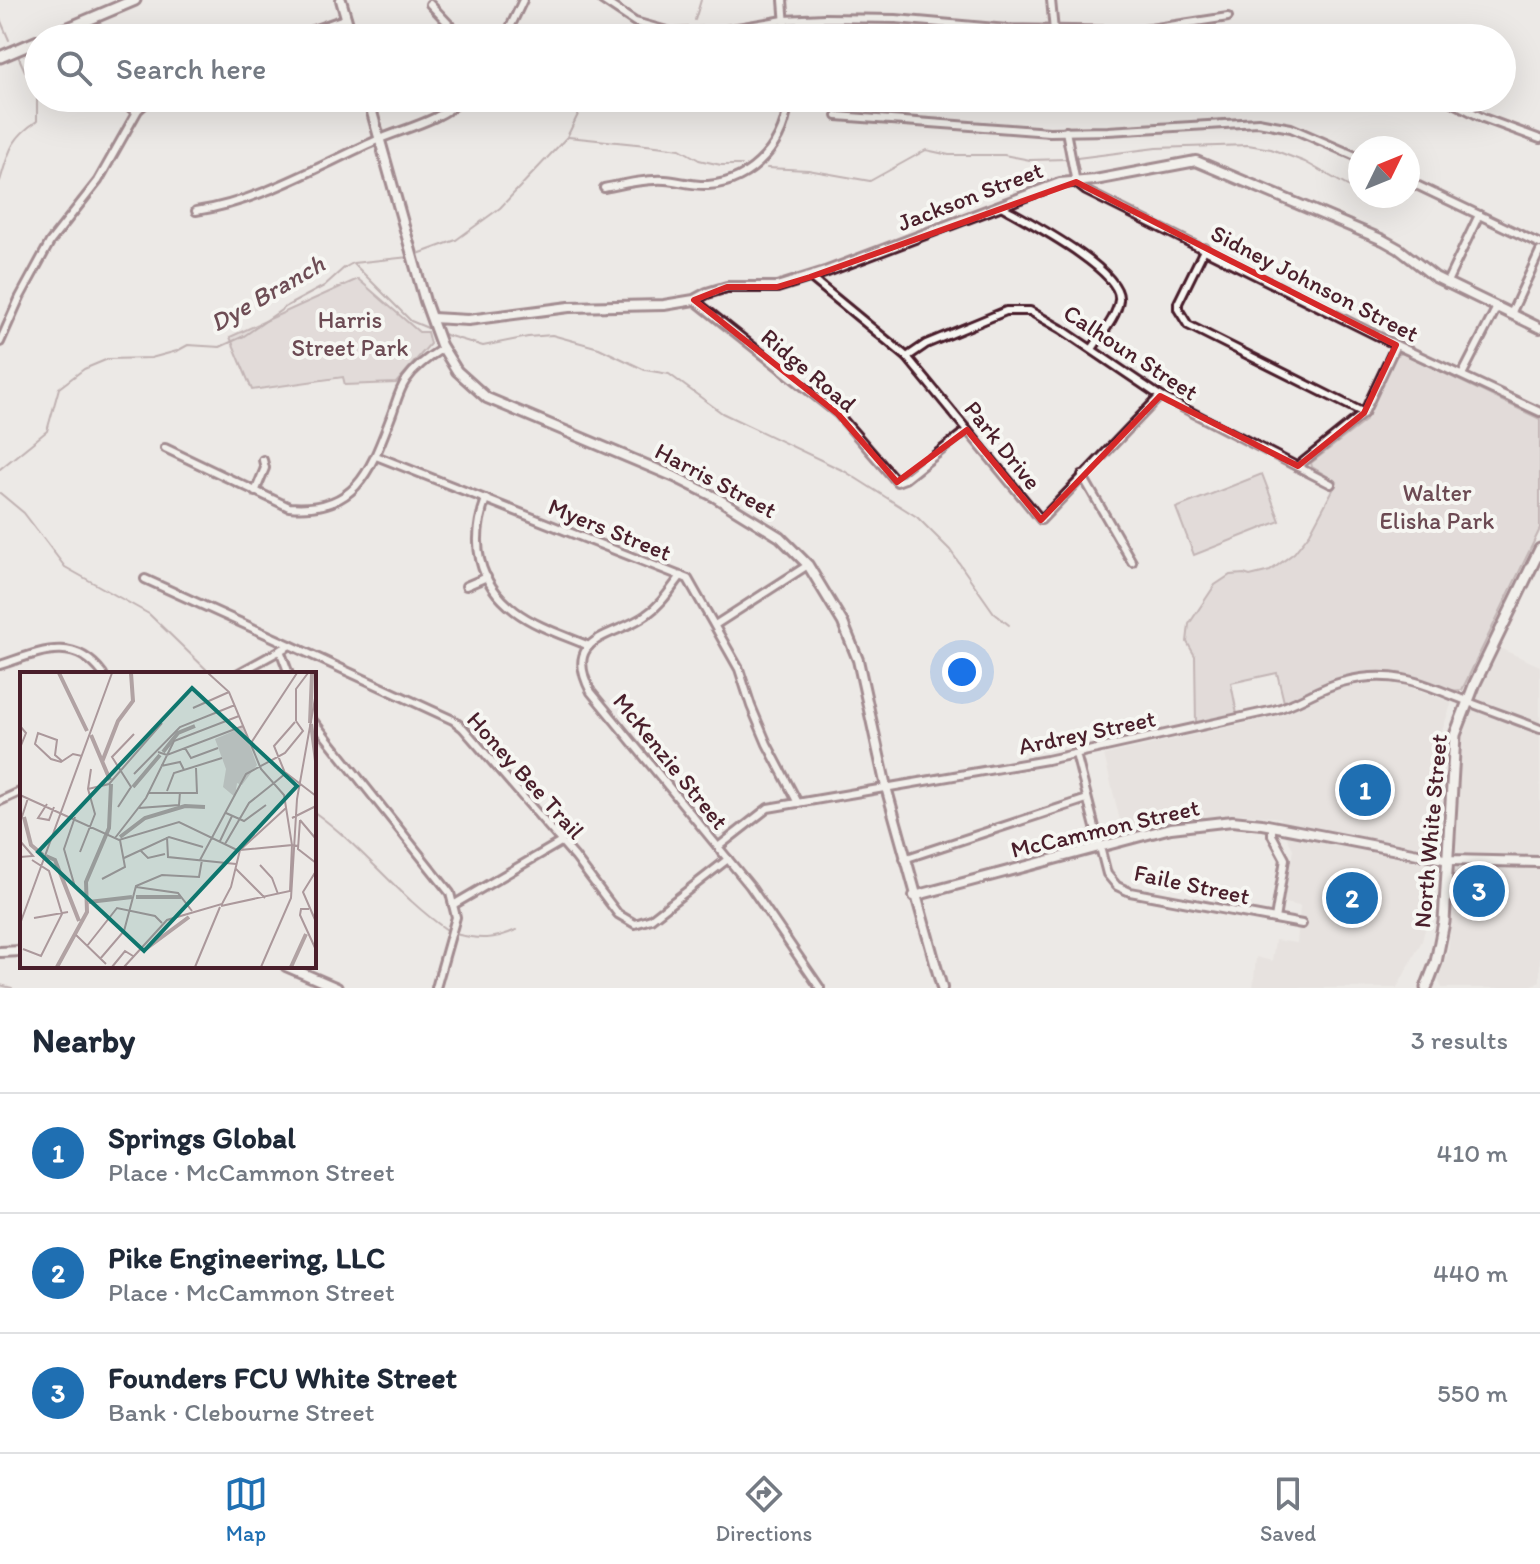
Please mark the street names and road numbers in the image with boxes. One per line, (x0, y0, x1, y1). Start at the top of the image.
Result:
street label: Jackson Street (893, 155, 1047, 237)
street label: Sidney Johnson Street (1206, 218, 1424, 348)
street label: Calhoun Street (1058, 298, 1204, 406)
street label: Ridge Road (755, 322, 863, 418)
street label: Park Drive (958, 395, 1048, 495)
street label: Harris Street (650, 436, 782, 524)
street label: Myers Street (544, 491, 676, 567)
street label: McKenzie Street (607, 687, 735, 835)
street label: Ardrey Street (1016, 703, 1158, 761)
street label: Honey Bee Trail (461, 705, 591, 845)
street label: North White Street (1407, 733, 1453, 929)
street label: McCammon Street (1008, 792, 1202, 864)
street label: Faile Street (1131, 858, 1253, 910)

